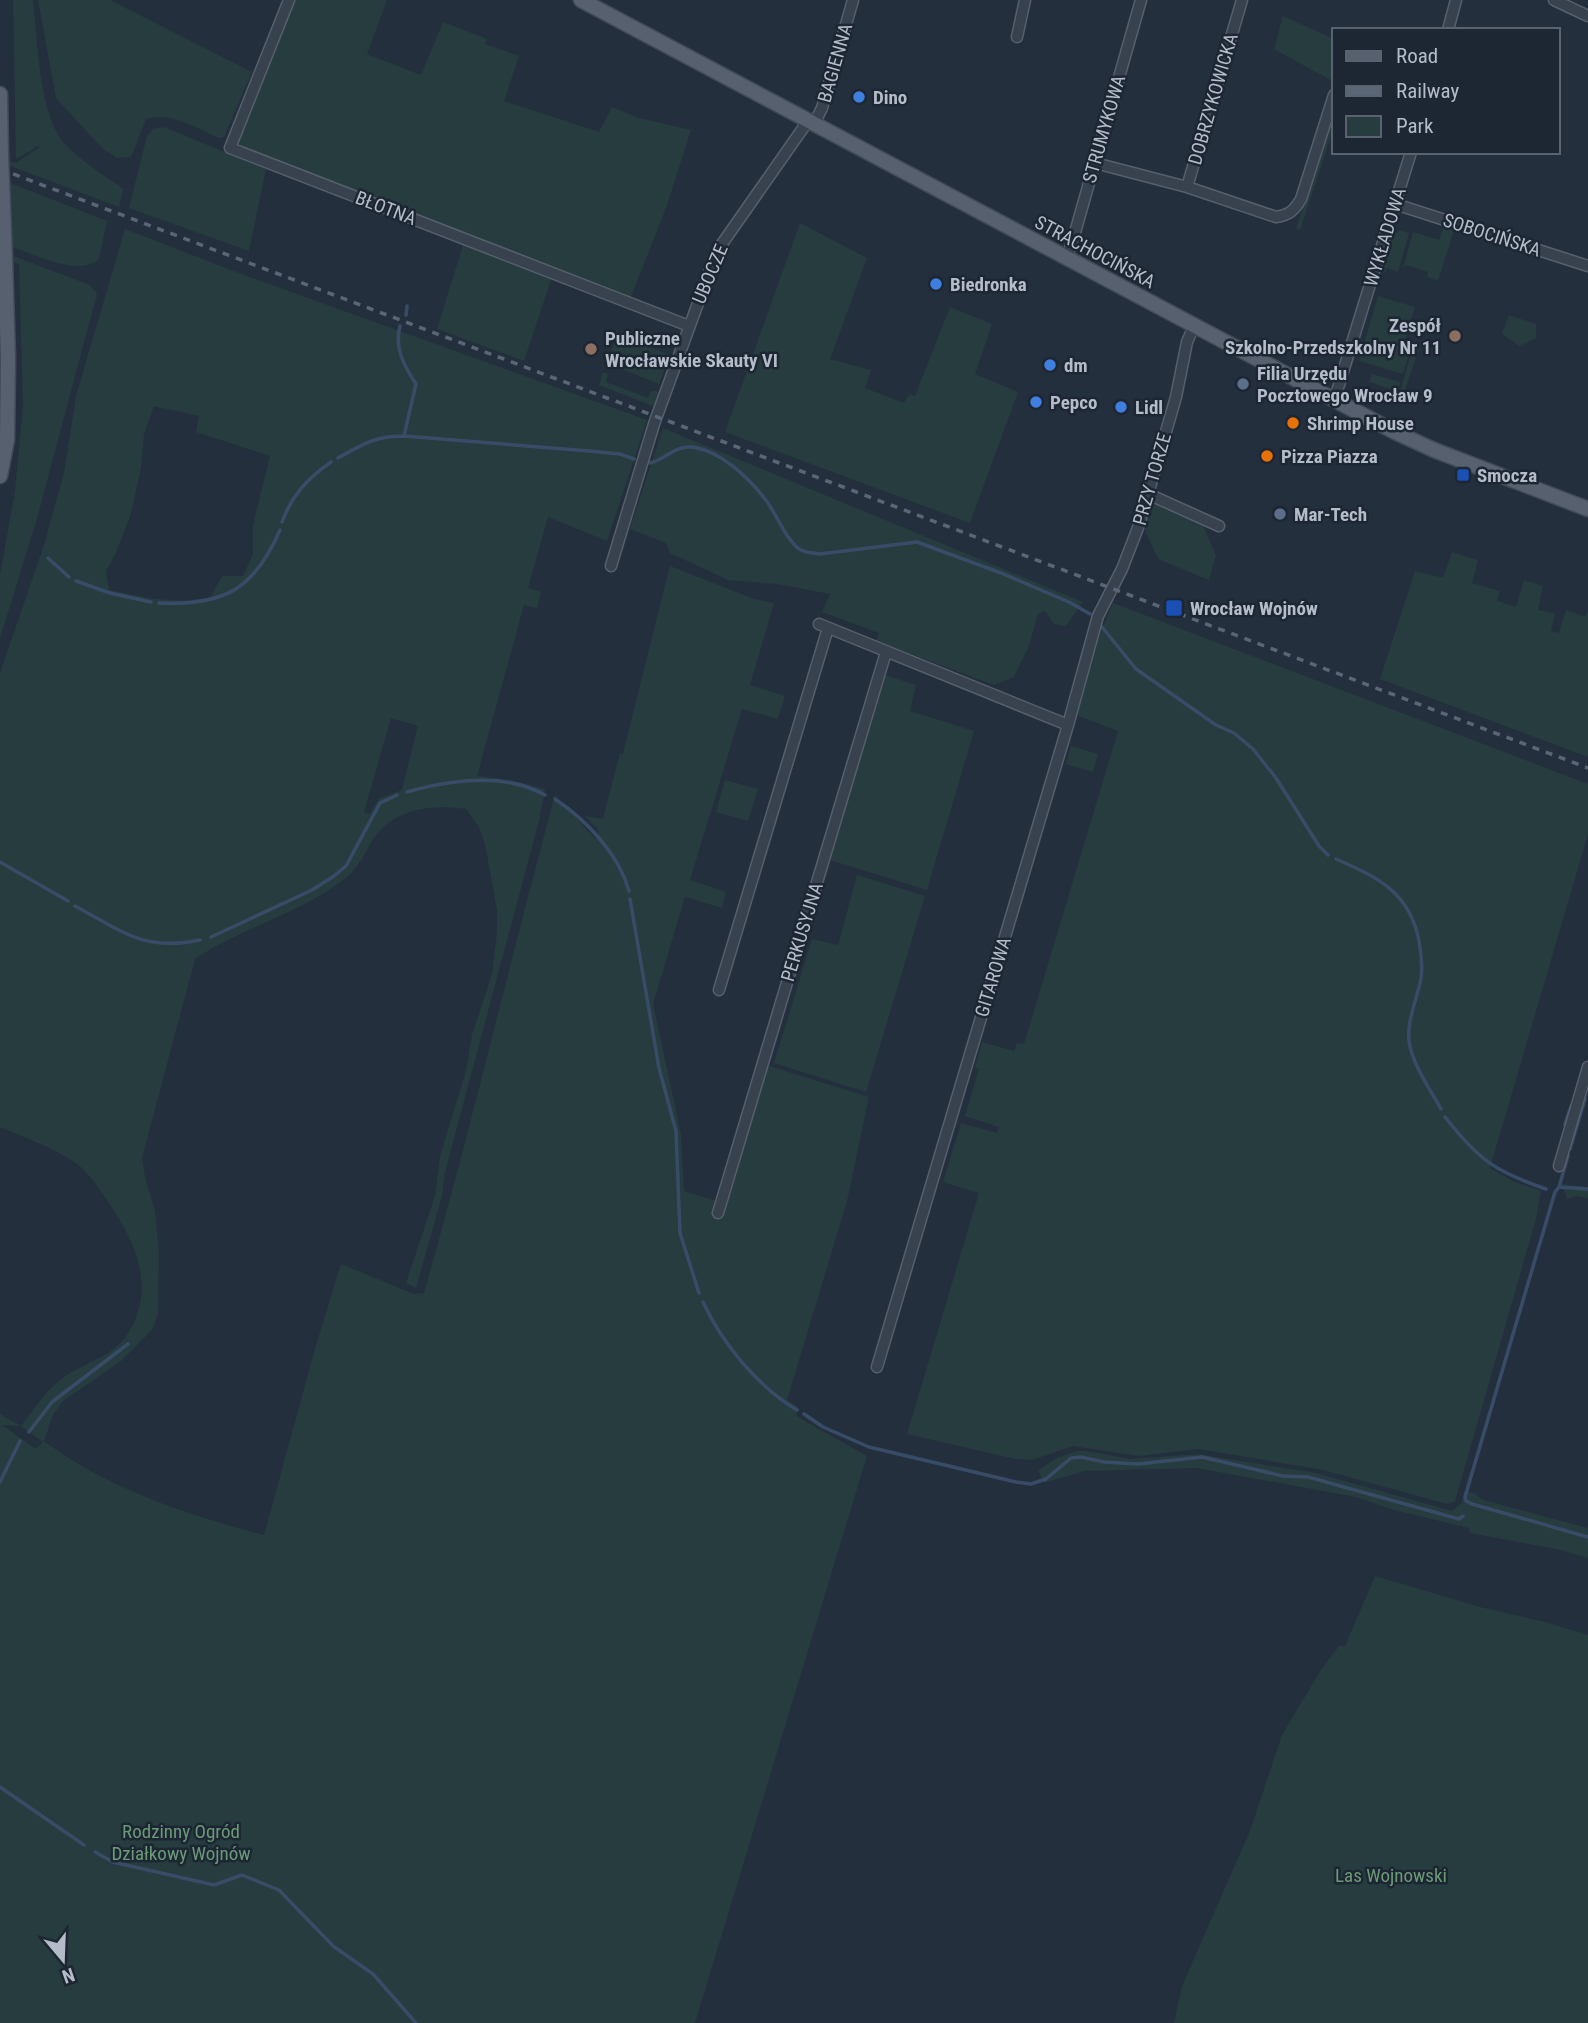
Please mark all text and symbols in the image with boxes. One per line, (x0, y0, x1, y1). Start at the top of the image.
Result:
street label: BAGIENNA (813, 21, 857, 105)
legend (1332, 28, 1560, 154)
street label: DOBRZYKOWICKA (1183, 31, 1243, 167)
text: Road (1396, 44, 1438, 68)
street label: STRUMYKOWA (1078, 72, 1130, 186)
text: Railway (1396, 79, 1459, 103)
place label: Dino (873, 86, 907, 109)
marker: Dino (851, 89, 867, 105)
text: Park (1396, 114, 1434, 138)
street label: WYKŁADOWA (1359, 185, 1411, 289)
street label: BŁOTNA (352, 186, 420, 230)
street label: SOBOCIŃSKA (1440, 208, 1544, 262)
street label: STRACHOCIŃSKA (1031, 211, 1159, 293)
street label: UBOCZE (687, 241, 733, 307)
place label: Biedronka (950, 273, 1027, 296)
marker: Biedronka (928, 276, 944, 292)
place label: Zespół Szkolno-Przedszkolny Nr 11 (1225, 314, 1441, 359)
place label: Publiczne Wrocławskie Skauty VI (605, 327, 778, 372)
marker: Zespół Szkolno-Przedszkolny Nr 11 (1447, 328, 1463, 344)
marker: Publiczne Wrocławskie Skauty VI (583, 341, 599, 357)
place label: dm (1064, 354, 1088, 377)
marker: dm (1042, 357, 1058, 373)
place label: Filia Urzędu Pocztowego Wrocław 9 (1257, 362, 1433, 407)
marker: Filia Urzędu Pocztowego Wrocław 9 (1235, 376, 1251, 392)
place label: Pepco (1050, 391, 1097, 414)
marker: Pepco (1028, 394, 1044, 410)
place label: Lidl (1135, 396, 1163, 419)
marker: Lidl (1113, 399, 1129, 415)
place label: Shrimp House (1307, 412, 1414, 435)
marker: Shrimp House (1285, 415, 1301, 431)
street label: PRZY TORZE (1128, 430, 1176, 528)
place label: Pizza Piazza (1281, 445, 1378, 468)
marker: Pizza Piazza (1259, 448, 1275, 464)
place label: Smocza (1477, 464, 1537, 487)
marker: Smocza (1455, 467, 1471, 483)
place label: Mar-Tech (1294, 503, 1367, 526)
marker: Mar-Tech (1272, 506, 1288, 522)
place label: Wrocław Wojnów (1190, 597, 1318, 620)
marker: Wrocław Wojnów (1164, 598, 1184, 618)
street label: PERKUSYJNA (776, 880, 828, 984)
street label: GITAROWA (970, 934, 1016, 1020)
park label: Rodzinny Ogród Działkowy Wojnów (111, 1820, 251, 1865)
park label: Las Wojnowski (1335, 1864, 1447, 1887)
north arrow (28, 1925, 98, 1995)
text: N (59, 1963, 78, 1988)

